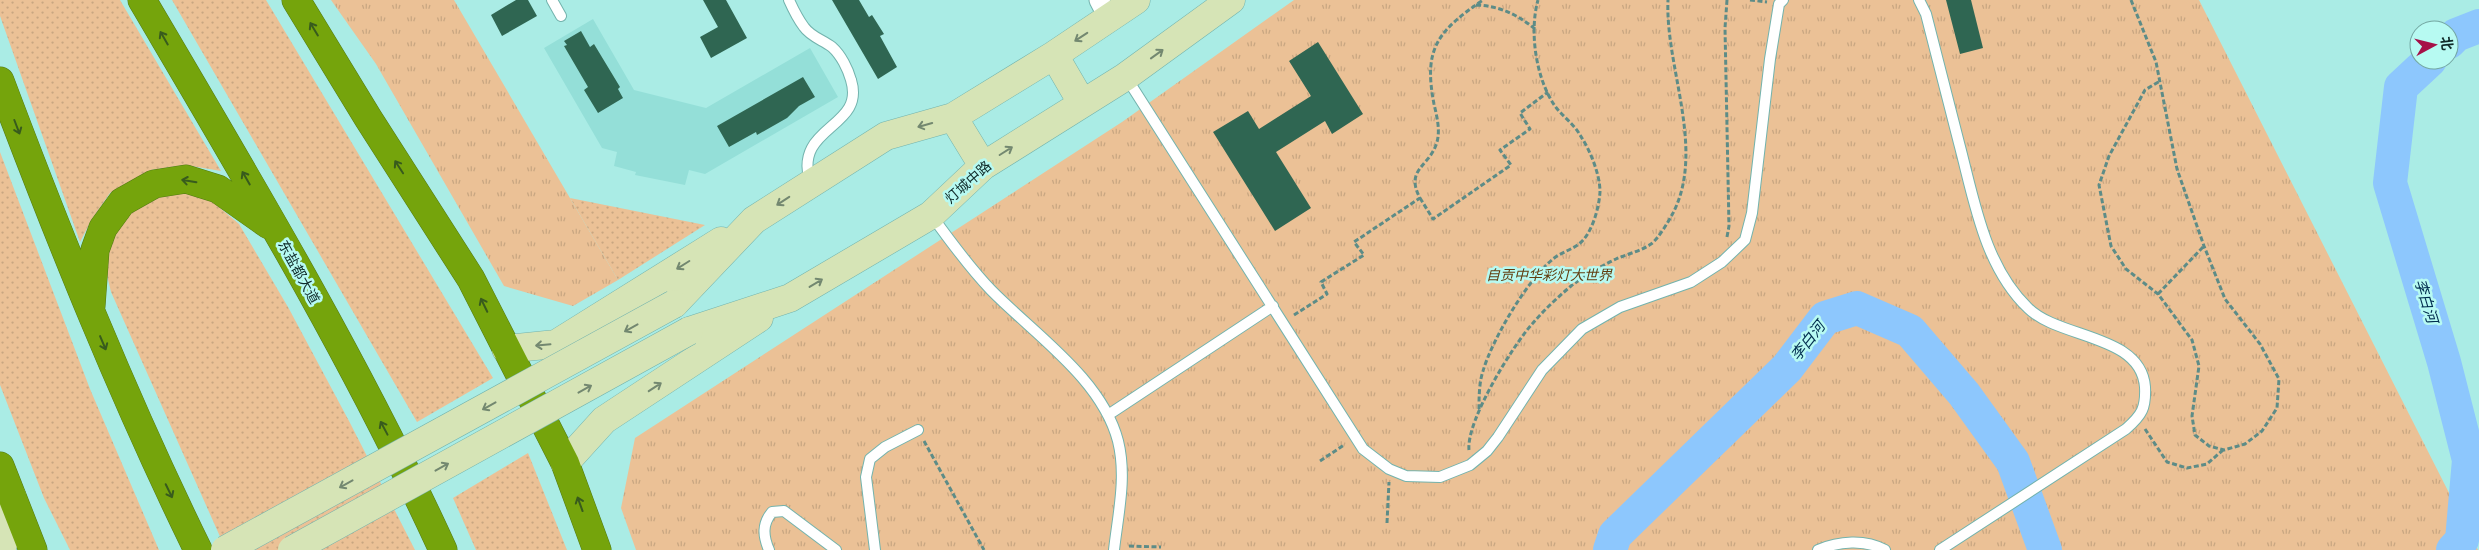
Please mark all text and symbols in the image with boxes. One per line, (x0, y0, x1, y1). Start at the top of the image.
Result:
north arrow (2409, 20, 2459, 70)
one-way arrow (308, 22, 318, 36)
one-way arrow (159, 31, 169, 45)
one-way arrow (1075, 33, 1089, 43)
text: 北 (2437, 35, 2458, 51)
one-way arrow (1150, 48, 1163, 59)
one-way arrow (13, 118, 22, 134)
one-way arrow (917, 120, 933, 130)
one-way arrow (999, 146, 1013, 157)
street label: 灯城中路 (940, 156, 995, 207)
one-way arrow (394, 160, 404, 174)
one-way arrow (241, 171, 251, 186)
one-way arrow (182, 176, 198, 186)
one-way arrow (776, 196, 790, 206)
street label: 东盐都大道 (274, 237, 325, 307)
one-way arrow (676, 260, 690, 270)
park label: 自贡中华彩灯大世界 (1486, 265, 1613, 284)
water label: 李白河 (2411, 276, 2444, 328)
one-way arrow (808, 277, 822, 287)
one-way arrow (479, 298, 488, 313)
water label: 李白河 (1785, 314, 1831, 364)
one-way arrow (624, 323, 639, 333)
one-way arrow (98, 335, 108, 350)
one-way arrow (535, 341, 551, 350)
one-way arrow (648, 382, 662, 392)
one-way arrow (577, 384, 592, 394)
one-way arrow (481, 401, 496, 411)
one-way arrow (379, 420, 389, 435)
one-way arrow (435, 462, 449, 472)
one-way arrow (339, 479, 354, 489)
one-way arrow (165, 483, 175, 498)
one-way arrow (575, 497, 584, 512)

